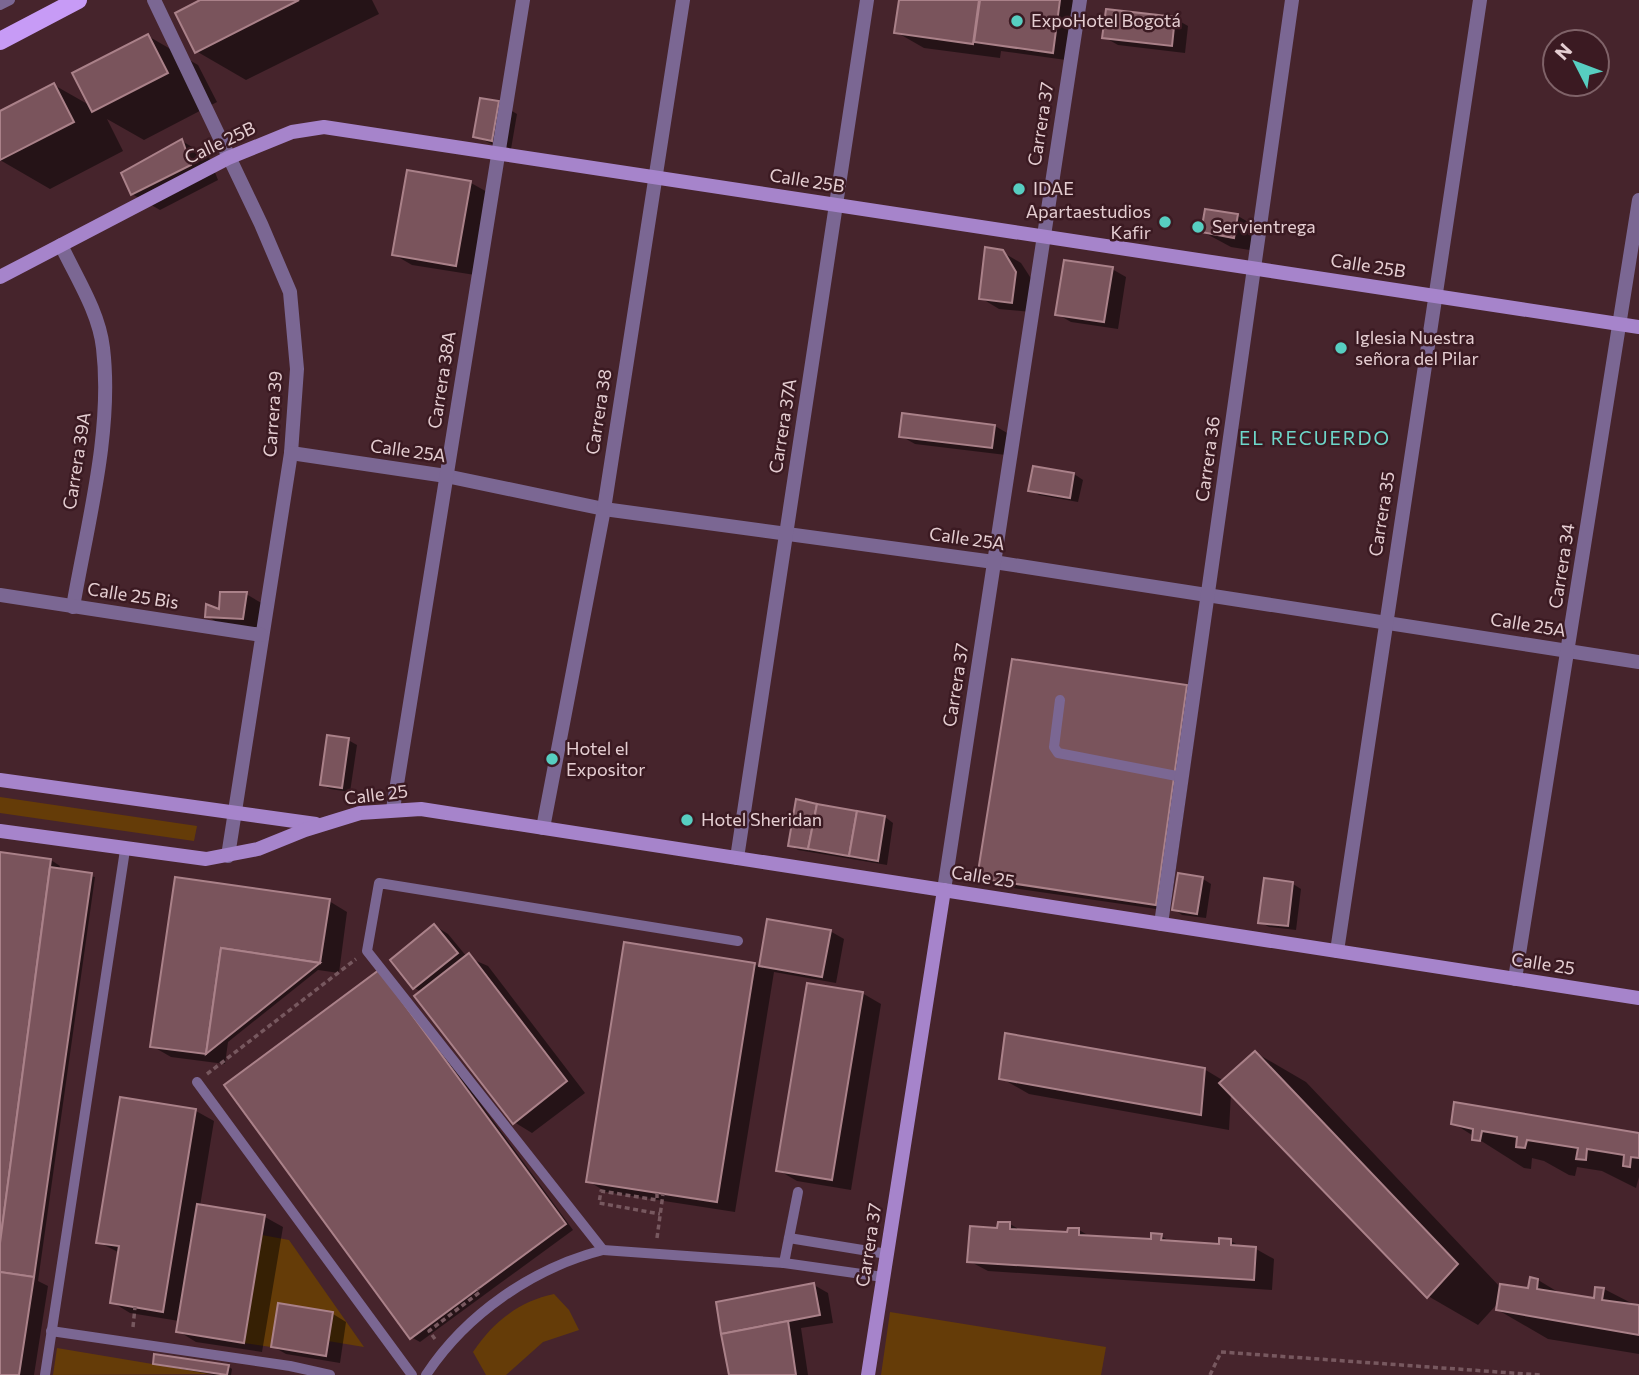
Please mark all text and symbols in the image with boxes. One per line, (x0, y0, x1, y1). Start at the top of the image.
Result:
place label: ExpoHotel Bogotá (1031, 9, 1181, 31)
marker: ExpoHotel Bogotá (1009, 13, 1025, 29)
north arrow (1541, 28, 1611, 98)
text: N (1550, 38, 1576, 64)
street label: Carrera 37 (1023, 80, 1058, 167)
street label: Calle 25B (181, 116, 259, 168)
street label: Calle 25B (768, 163, 846, 197)
place label: IDAE (1033, 177, 1074, 199)
marker: IDAE (1011, 181, 1027, 197)
place label: Apartaestudios Kafir (1026, 200, 1151, 243)
marker: Apartaestudios Kafir (1157, 214, 1173, 230)
place label: Servientrega (1212, 215, 1316, 237)
marker: Servientrega (1190, 219, 1206, 235)
street label: Calle 25B (1329, 248, 1407, 282)
place label: Iglesia Nuestra señora del Pilar (1355, 326, 1479, 369)
street label: Carrera 38A (422, 330, 460, 430)
marker: Iglesia Nuestra señora del Pilar (1333, 340, 1349, 356)
street label: Carrera 38 (580, 367, 616, 456)
street label: Carrera 39 (258, 370, 286, 458)
street label: Carrera 37A (764, 377, 800, 475)
street label: Carrera 39A (57, 411, 95, 511)
street label: Carrera 36 (1190, 415, 1224, 503)
district label: EL RECUERDO (1239, 426, 1391, 449)
street label: Calle 25A (369, 434, 447, 466)
street label: Carrera 35 (1363, 470, 1399, 558)
street label: Carrera 34 (1543, 521, 1579, 610)
street label: Calle 25A (928, 522, 1006, 554)
street label: Calle 25 Bis (86, 577, 180, 613)
street label: Calle 25A (1489, 607, 1567, 641)
street label: Carrera 37 (938, 641, 973, 728)
place label: Hotel el Expositor (566, 737, 646, 780)
marker: Hotel el Expositor (544, 751, 560, 767)
street label: Calle 25 (343, 779, 409, 809)
place label: Hotel Sheridan (701, 808, 822, 830)
marker: Hotel Sheridan (679, 812, 695, 828)
street label: Calle 25 (950, 860, 1017, 892)
street label: Calle 25 (1510, 947, 1577, 979)
street label: Carrera 37 (851, 1201, 886, 1288)

